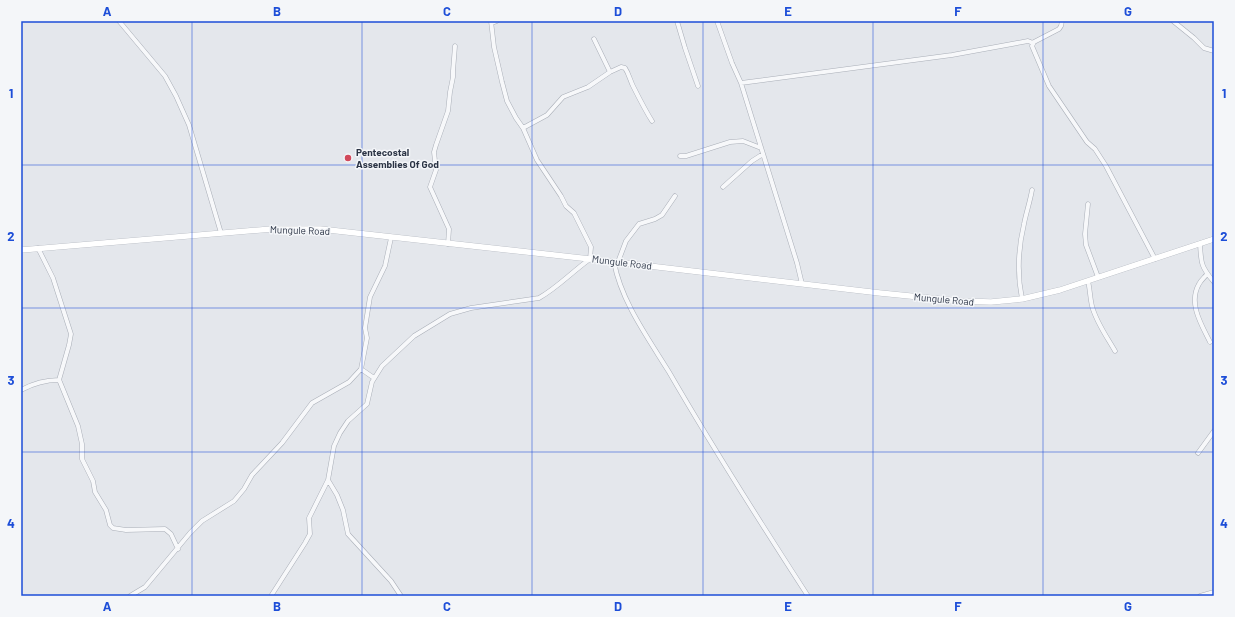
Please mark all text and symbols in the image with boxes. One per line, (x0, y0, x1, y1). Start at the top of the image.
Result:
text: A (103, 3, 112, 19)
text: B (273, 3, 281, 19)
text: C (443, 3, 451, 19)
text: D (614, 3, 622, 19)
text: E (784, 3, 792, 19)
text: F (954, 3, 962, 19)
text: G (1124, 3, 1132, 19)
text: 1 (9, 85, 13, 101)
text: 1 (1222, 85, 1226, 101)
place label: Pentecostal Assemblies Of God (356, 146, 439, 170)
marker: Pentecostal Assemblies Of God (343, 153, 353, 163)
street label: Mungule Road (270, 223, 330, 237)
text: 2 (7, 228, 15, 244)
text: 2 (1220, 228, 1228, 244)
street label: Mungule Road (591, 252, 653, 272)
street label: Mungule Road (913, 290, 975, 308)
text: 3 (7, 372, 15, 388)
text: 3 (1220, 372, 1228, 388)
text: 4 (7, 515, 15, 531)
text: 4 (1220, 515, 1228, 531)
text: A (103, 598, 112, 614)
text: B (273, 598, 281, 614)
text: C (443, 598, 451, 614)
text: D (614, 598, 622, 614)
text: E (784, 598, 792, 614)
text: F (954, 598, 962, 614)
text: G (1124, 598, 1132, 614)

